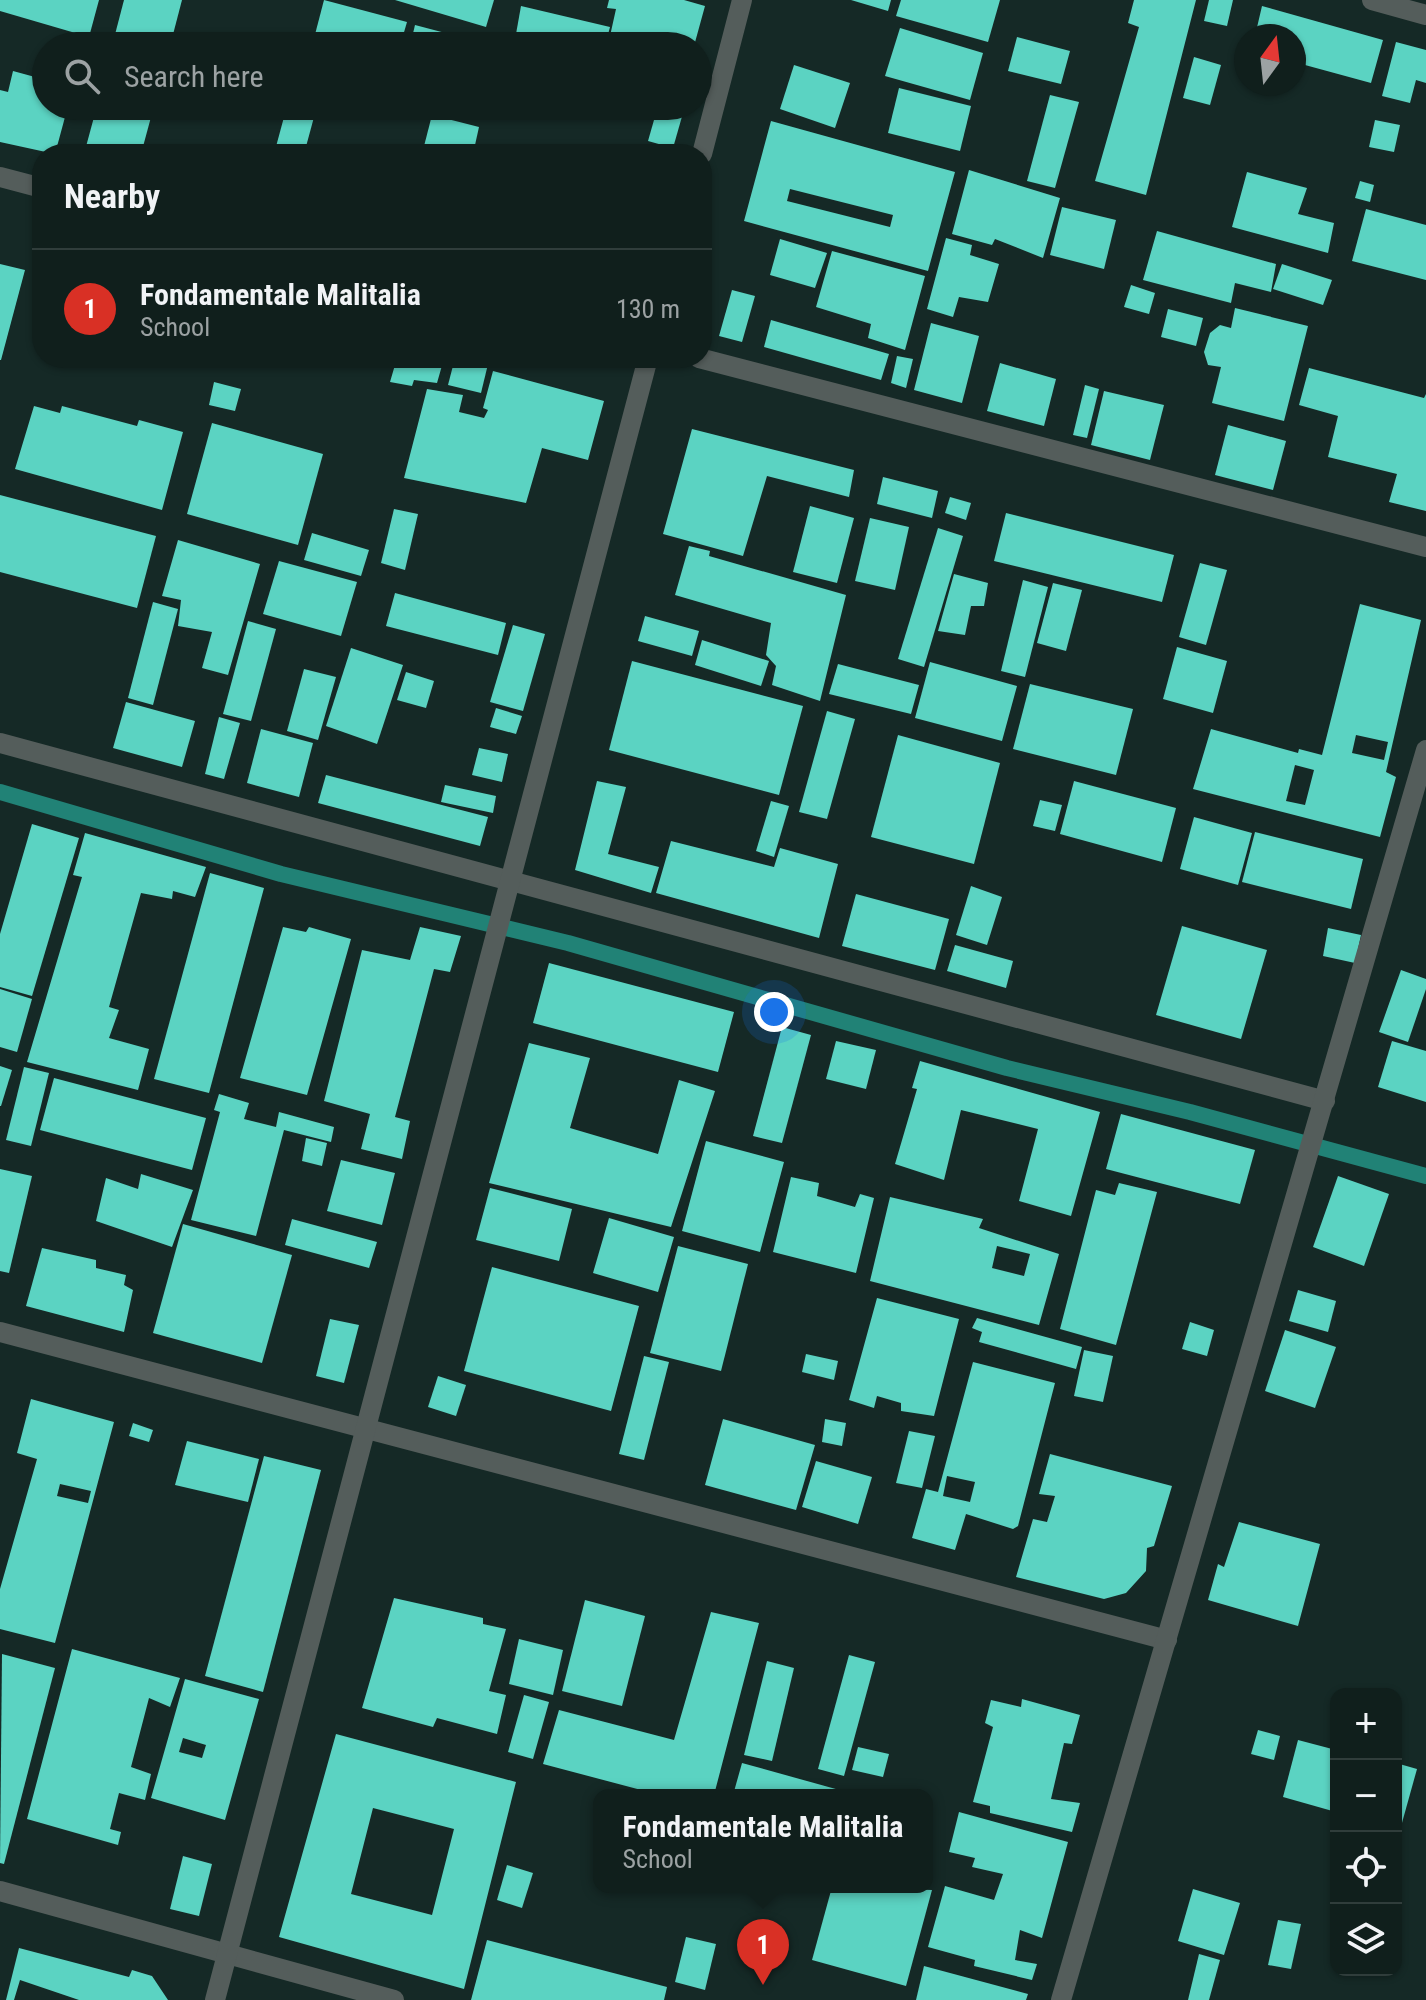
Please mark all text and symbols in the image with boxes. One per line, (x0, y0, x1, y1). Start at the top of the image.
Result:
north arrow (1234, 24, 1306, 96)
search box (32, 32, 712, 120)
icon: search (60, 54, 104, 98)
text: Search here (124, 59, 264, 94)
text: Nearby (64, 176, 160, 216)
text: Fondamentale Malitalia (140, 277, 421, 312)
text: 1 (83, 294, 97, 324)
text: 130 m (616, 294, 680, 324)
text: School (140, 312, 210, 342)
your location (754, 992, 794, 1032)
map controls (1330, 1688, 1402, 1976)
button: + (1330, 1688, 1402, 1760)
button: − (1330, 1760, 1402, 1832)
popup (593, 1789, 933, 1893)
text: Fondamentale Malitalia (623, 1809, 903, 1844)
button: locate (1330, 1832, 1402, 1904)
text: School (623, 1844, 693, 1874)
button: layers (1330, 1904, 1402, 1976)
pin: 1 (737, 1919, 789, 1985)

